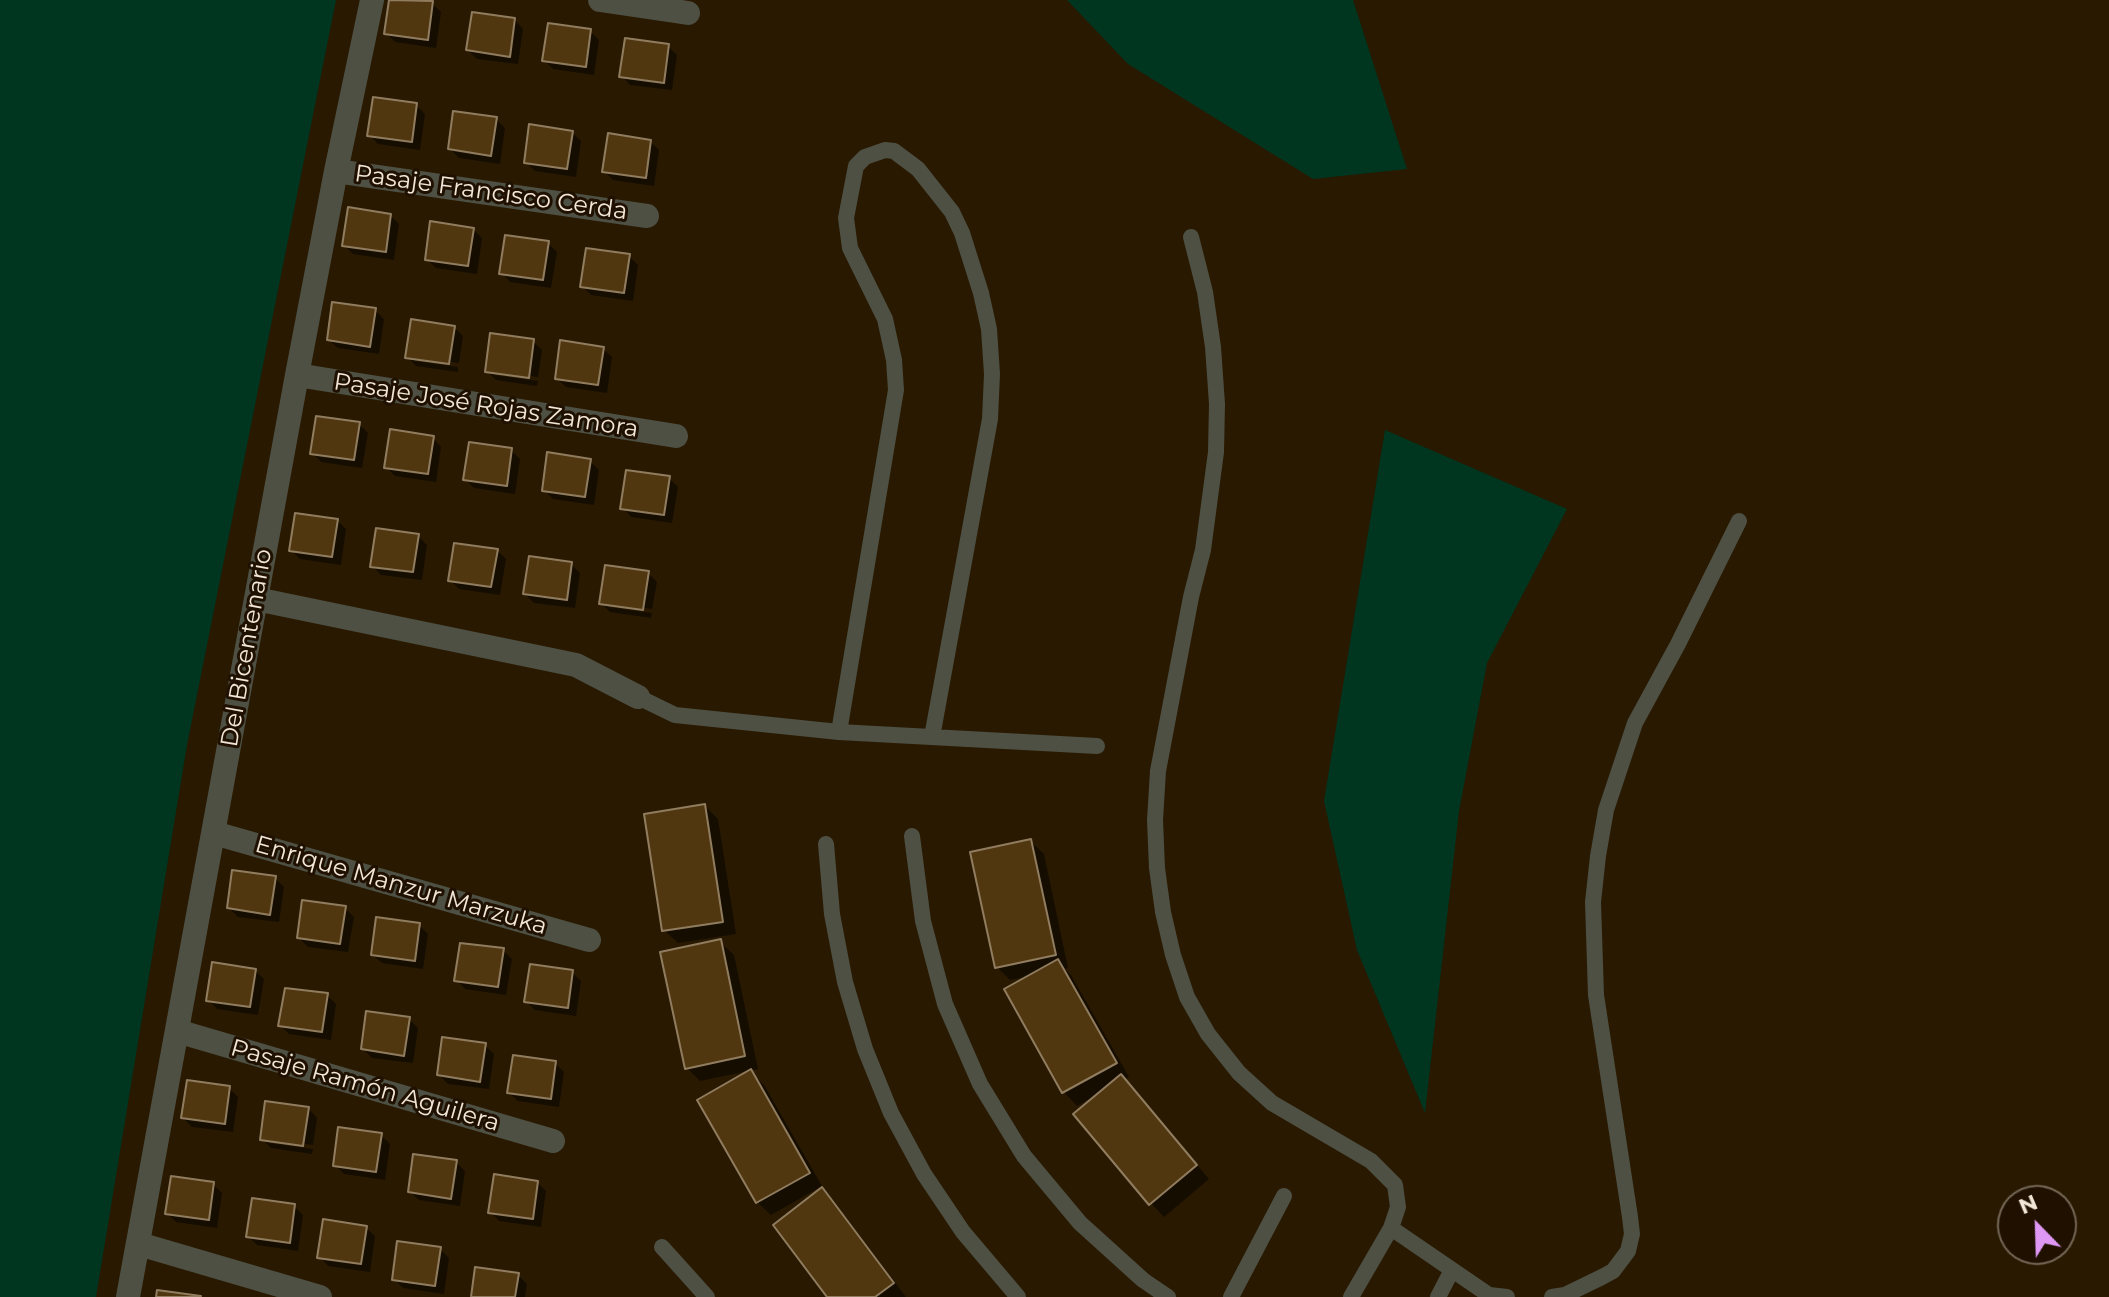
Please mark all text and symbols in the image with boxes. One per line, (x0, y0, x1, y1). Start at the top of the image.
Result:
street label: Pasaje Francisco Cerda (353, 160, 629, 226)
street label: Pasaje José Rojas Zamora (332, 368, 640, 444)
street label: Del Bicentenario (215, 547, 279, 749)
street label: Enrique Manzur Marzuka (252, 830, 550, 942)
street label: Pasaje Ramón Aguilera (227, 1034, 503, 1138)
north arrow (1997, 1185, 2077, 1265)
text: N (2015, 1188, 2042, 1220)

